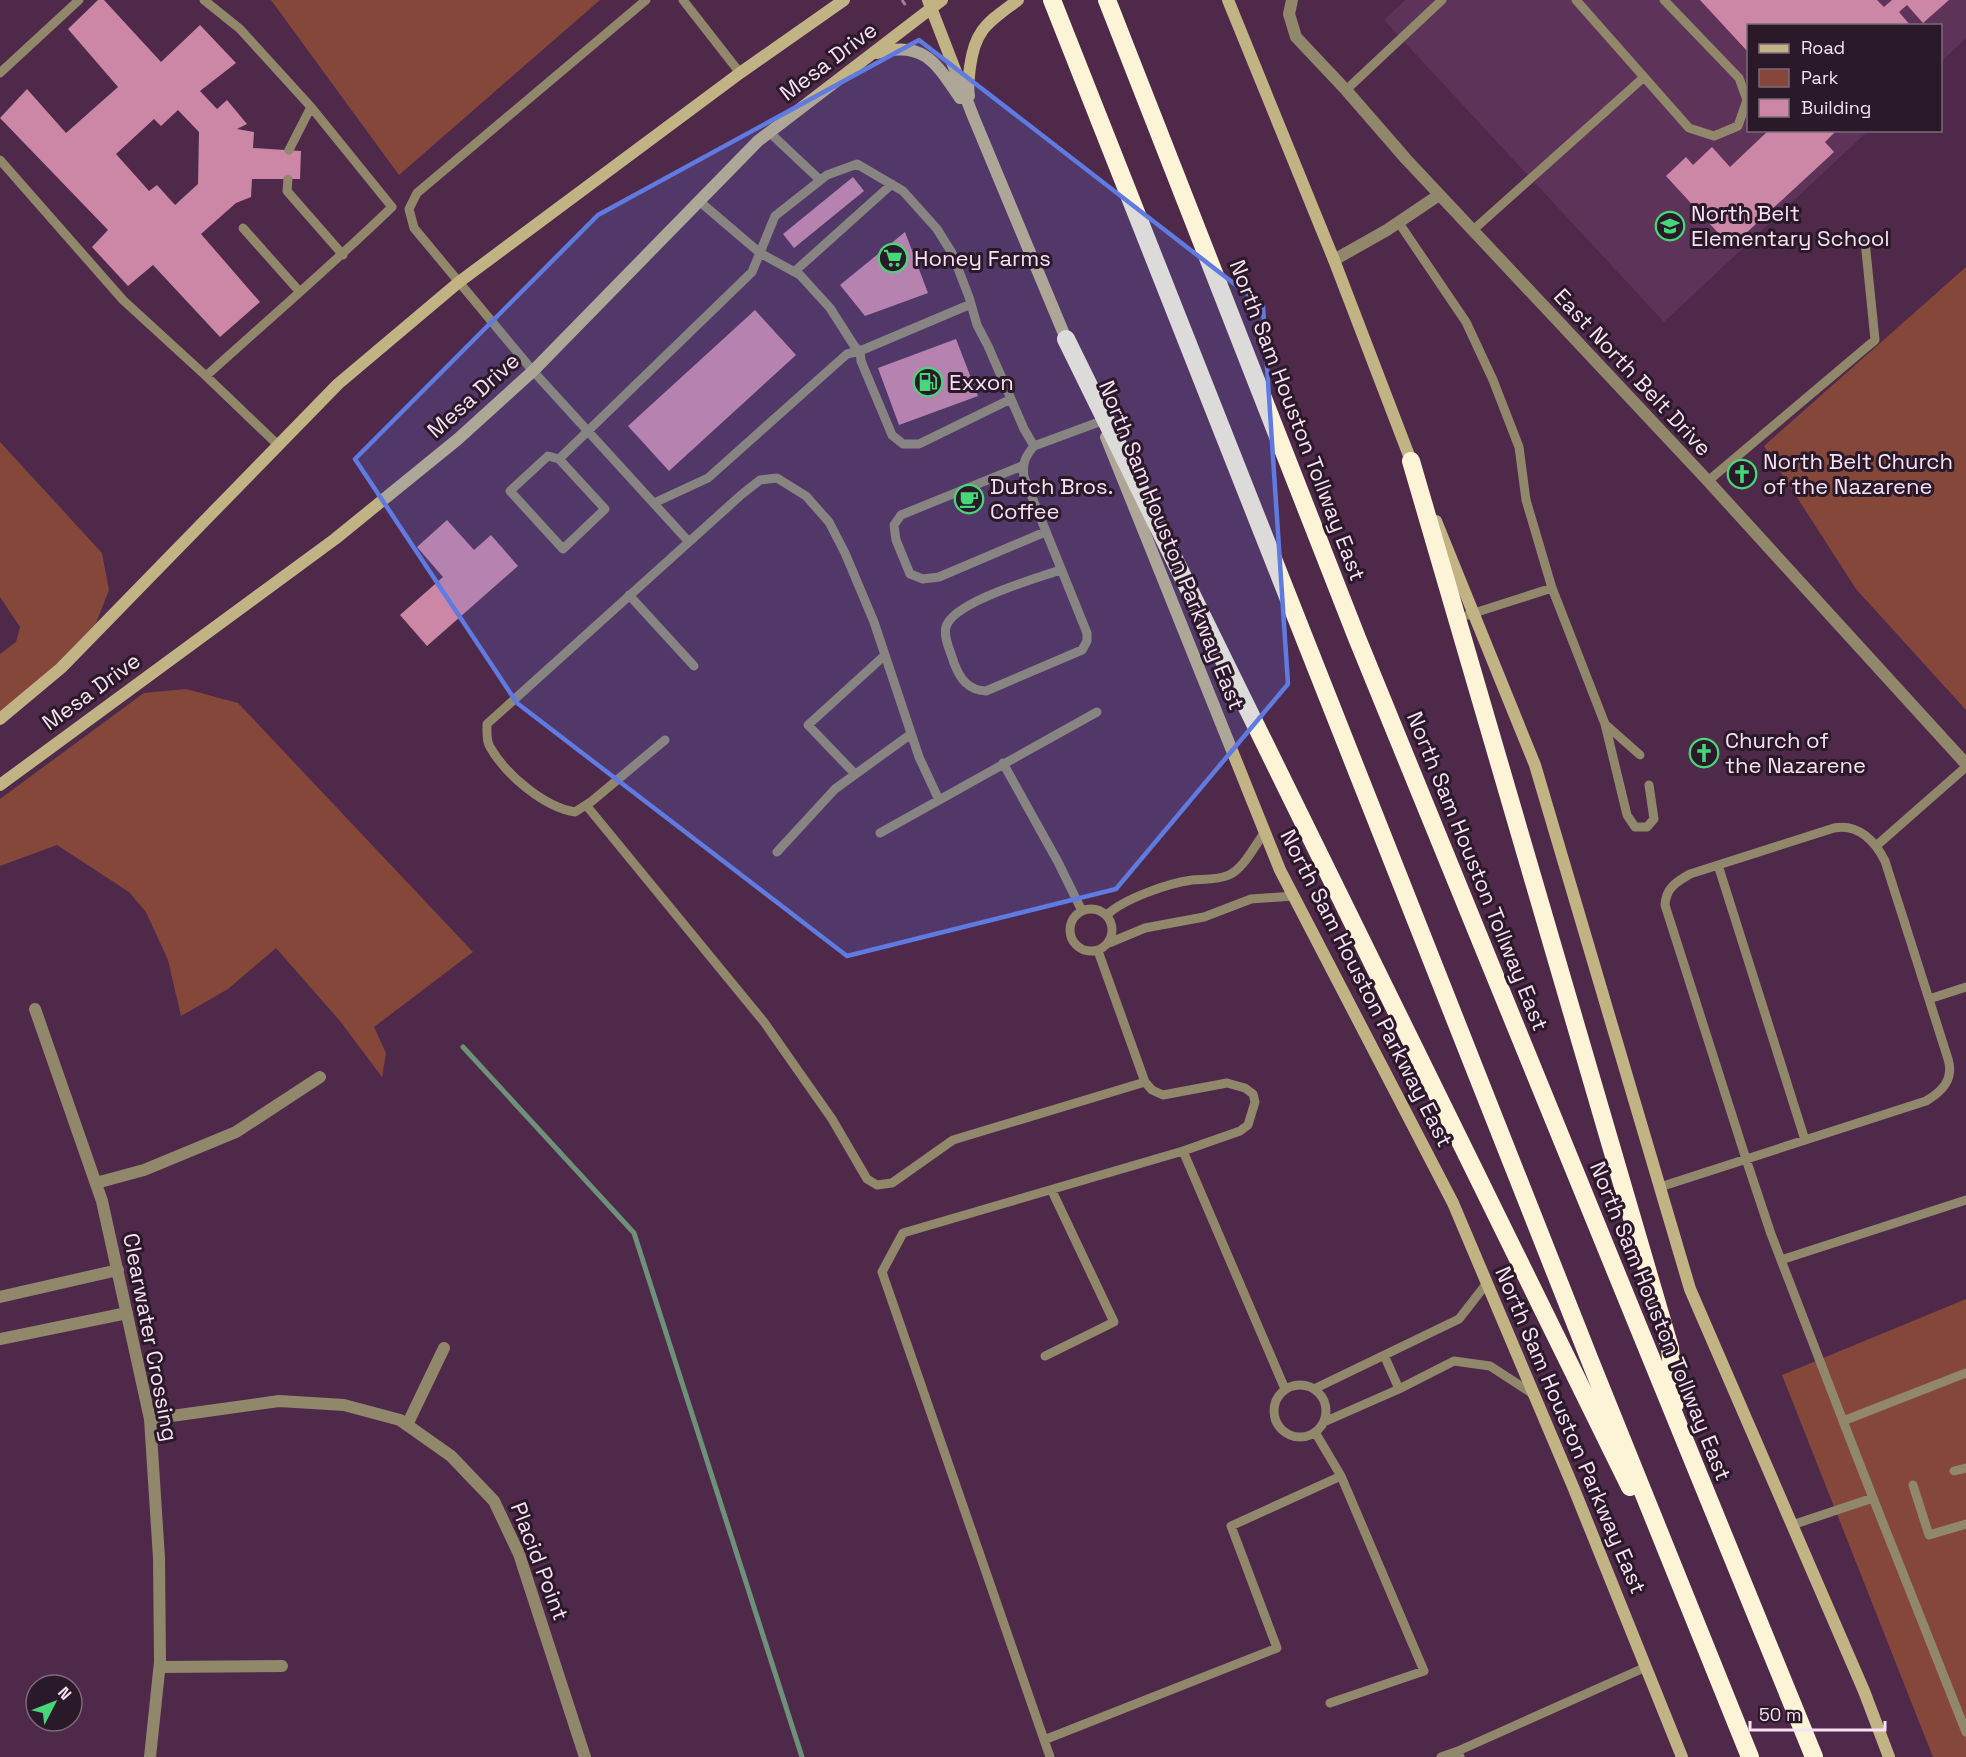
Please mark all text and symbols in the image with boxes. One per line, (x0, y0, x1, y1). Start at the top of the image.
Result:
street label: Mesa Drive (774, 15, 882, 107)
legend (1747, 24, 1942, 132)
text: Road (1801, 36, 1845, 59)
text: Park (1801, 66, 1839, 89)
text: Building (1801, 96, 1871, 119)
place label: North Belt Elementary School (1691, 199, 1890, 252)
school or university icon: North Belt Elementary School (1654, 210, 1686, 242)
supermarket icon: Honey Farms (877, 242, 909, 274)
place label: Honey Farms (914, 244, 1051, 272)
street label: North Sam Houston Tollway East (1224, 256, 1372, 584)
street label: East North Belt Drive (1548, 282, 1718, 462)
street label: Mesa Drive (421, 346, 525, 444)
fuel station icon: Exxon (912, 366, 944, 398)
place label: Exxon (949, 368, 1014, 396)
street label: North Sam Houston Parkway East (1093, 376, 1251, 714)
place label: North Belt Church of the Nazarene (1763, 447, 1953, 500)
church icon: North Belt Church of the Nazarene (1726, 458, 1758, 490)
place label: Dutch Bros. Coffee (990, 472, 1113, 525)
cafe icon: Dutch Bros. Coffee (953, 483, 985, 515)
street label: Mesa Drive (36, 646, 146, 736)
street label: North Sam Houston Tollway East (1401, 707, 1555, 1035)
place label: Church of the Nazarene (1725, 726, 1866, 779)
church icon: Church of the Nazarene (1688, 737, 1720, 769)
street label: North Sam Houston Parkway East (1274, 824, 1460, 1152)
street label: North Sam Houston Tollway East (1584, 1157, 1738, 1485)
street label: Clearwater Crossing (117, 1231, 185, 1443)
street label: North Sam Houston Parkway East (1489, 1262, 1653, 1598)
street label: Placid Point (505, 1498, 575, 1624)
north arrow (24, 1673, 84, 1733)
text: N (53, 1682, 76, 1704)
scale bar (1750, 1694, 1885, 1732)
text: 50 m (1759, 1703, 1801, 1726)

